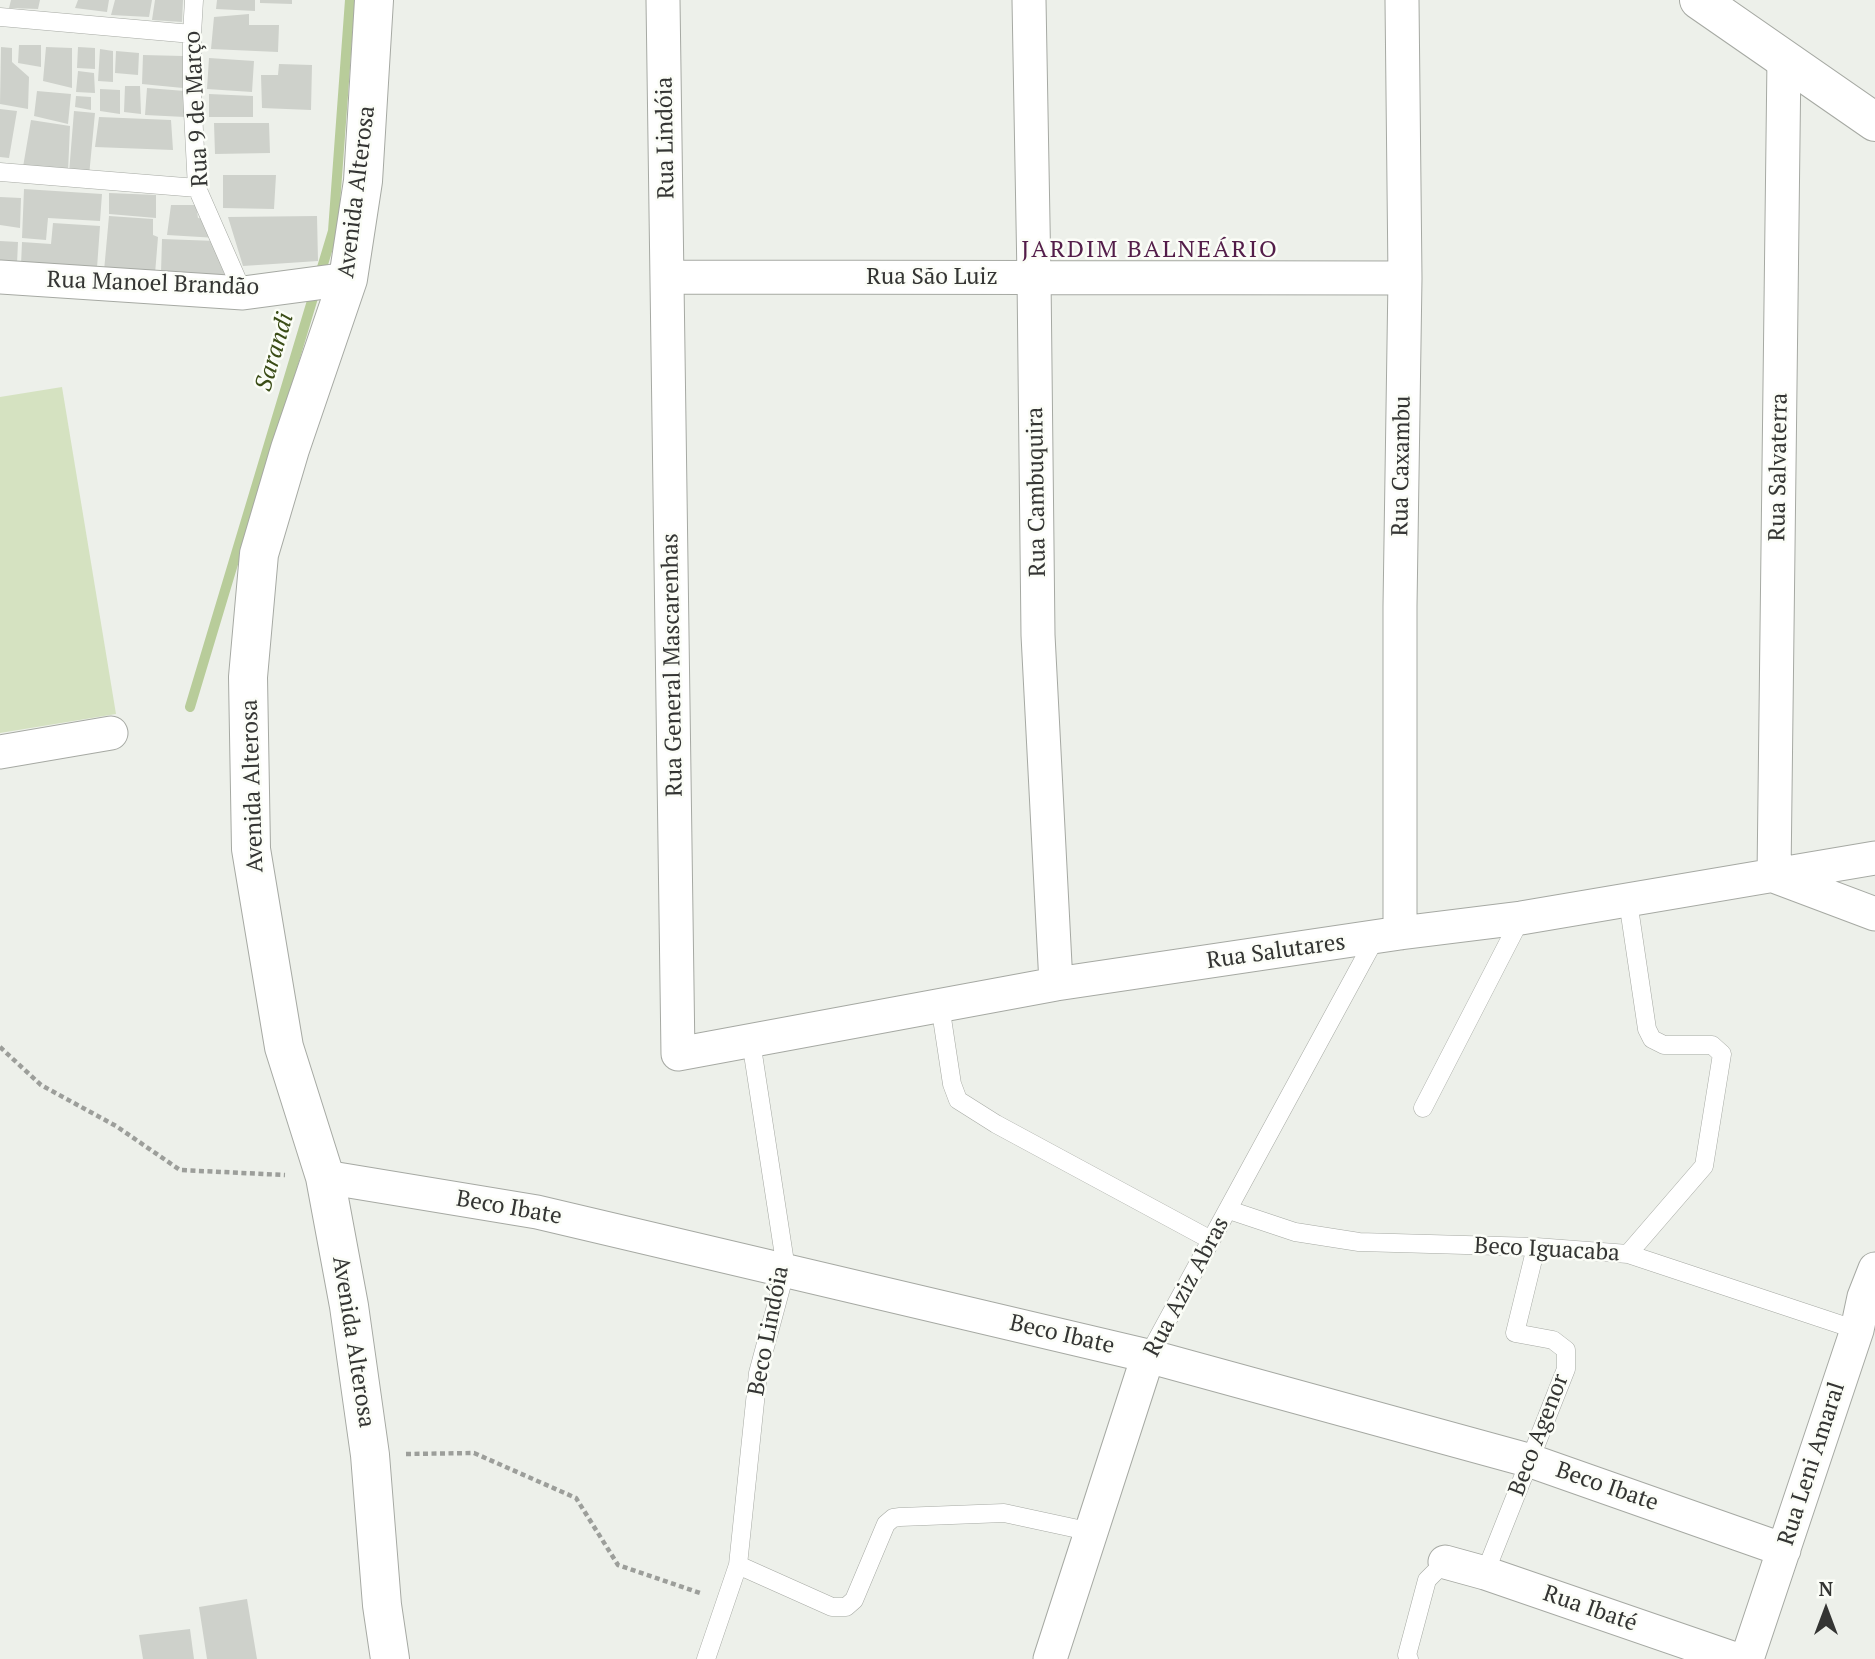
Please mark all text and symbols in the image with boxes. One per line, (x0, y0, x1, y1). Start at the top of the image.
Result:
street label: Rua 9 de Março (179, 30, 215, 188)
street label: Rua Lindóia (651, 77, 681, 199)
street label: Avenida Alterosa (333, 104, 381, 280)
district label: JARDIM BALNEÁRIO (1023, 236, 1277, 264)
street label: Rua São Luiz (866, 263, 998, 291)
street label: Rua Manoel Brandão (46, 267, 260, 301)
water label: Sarandi (249, 309, 301, 395)
street label: Rua Salvaterra (1764, 392, 1794, 542)
street label: Rua Caxambu (1387, 395, 1417, 537)
street label: Rua Cambuquira (1022, 407, 1052, 577)
street label: Rua General Mascarenhas (657, 533, 689, 797)
street label: Avenida Alterosa (236, 699, 270, 873)
street label: Rua Salutares (1205, 929, 1347, 975)
street label: Beco Ibate (454, 1185, 564, 1231)
street label: Rua Aziz Abras (1139, 1212, 1235, 1362)
street label: Beco Iguacaba (1473, 1232, 1621, 1268)
street label: Avenida Alterosa (326, 1254, 380, 1430)
street label: Beco Lindóia (743, 1264, 795, 1398)
street label: Beco Ibate (1007, 1310, 1117, 1360)
street label: Beco Agenor (1503, 1370, 1575, 1500)
street label: Rua Leni Amaral (1773, 1379, 1851, 1549)
street label: Beco Ibate (1552, 1457, 1662, 1517)
north arrow (1791, 1575, 1861, 1645)
text: N (1819, 1576, 1833, 1601)
street label: Rua Ibaté (1539, 1580, 1641, 1638)

